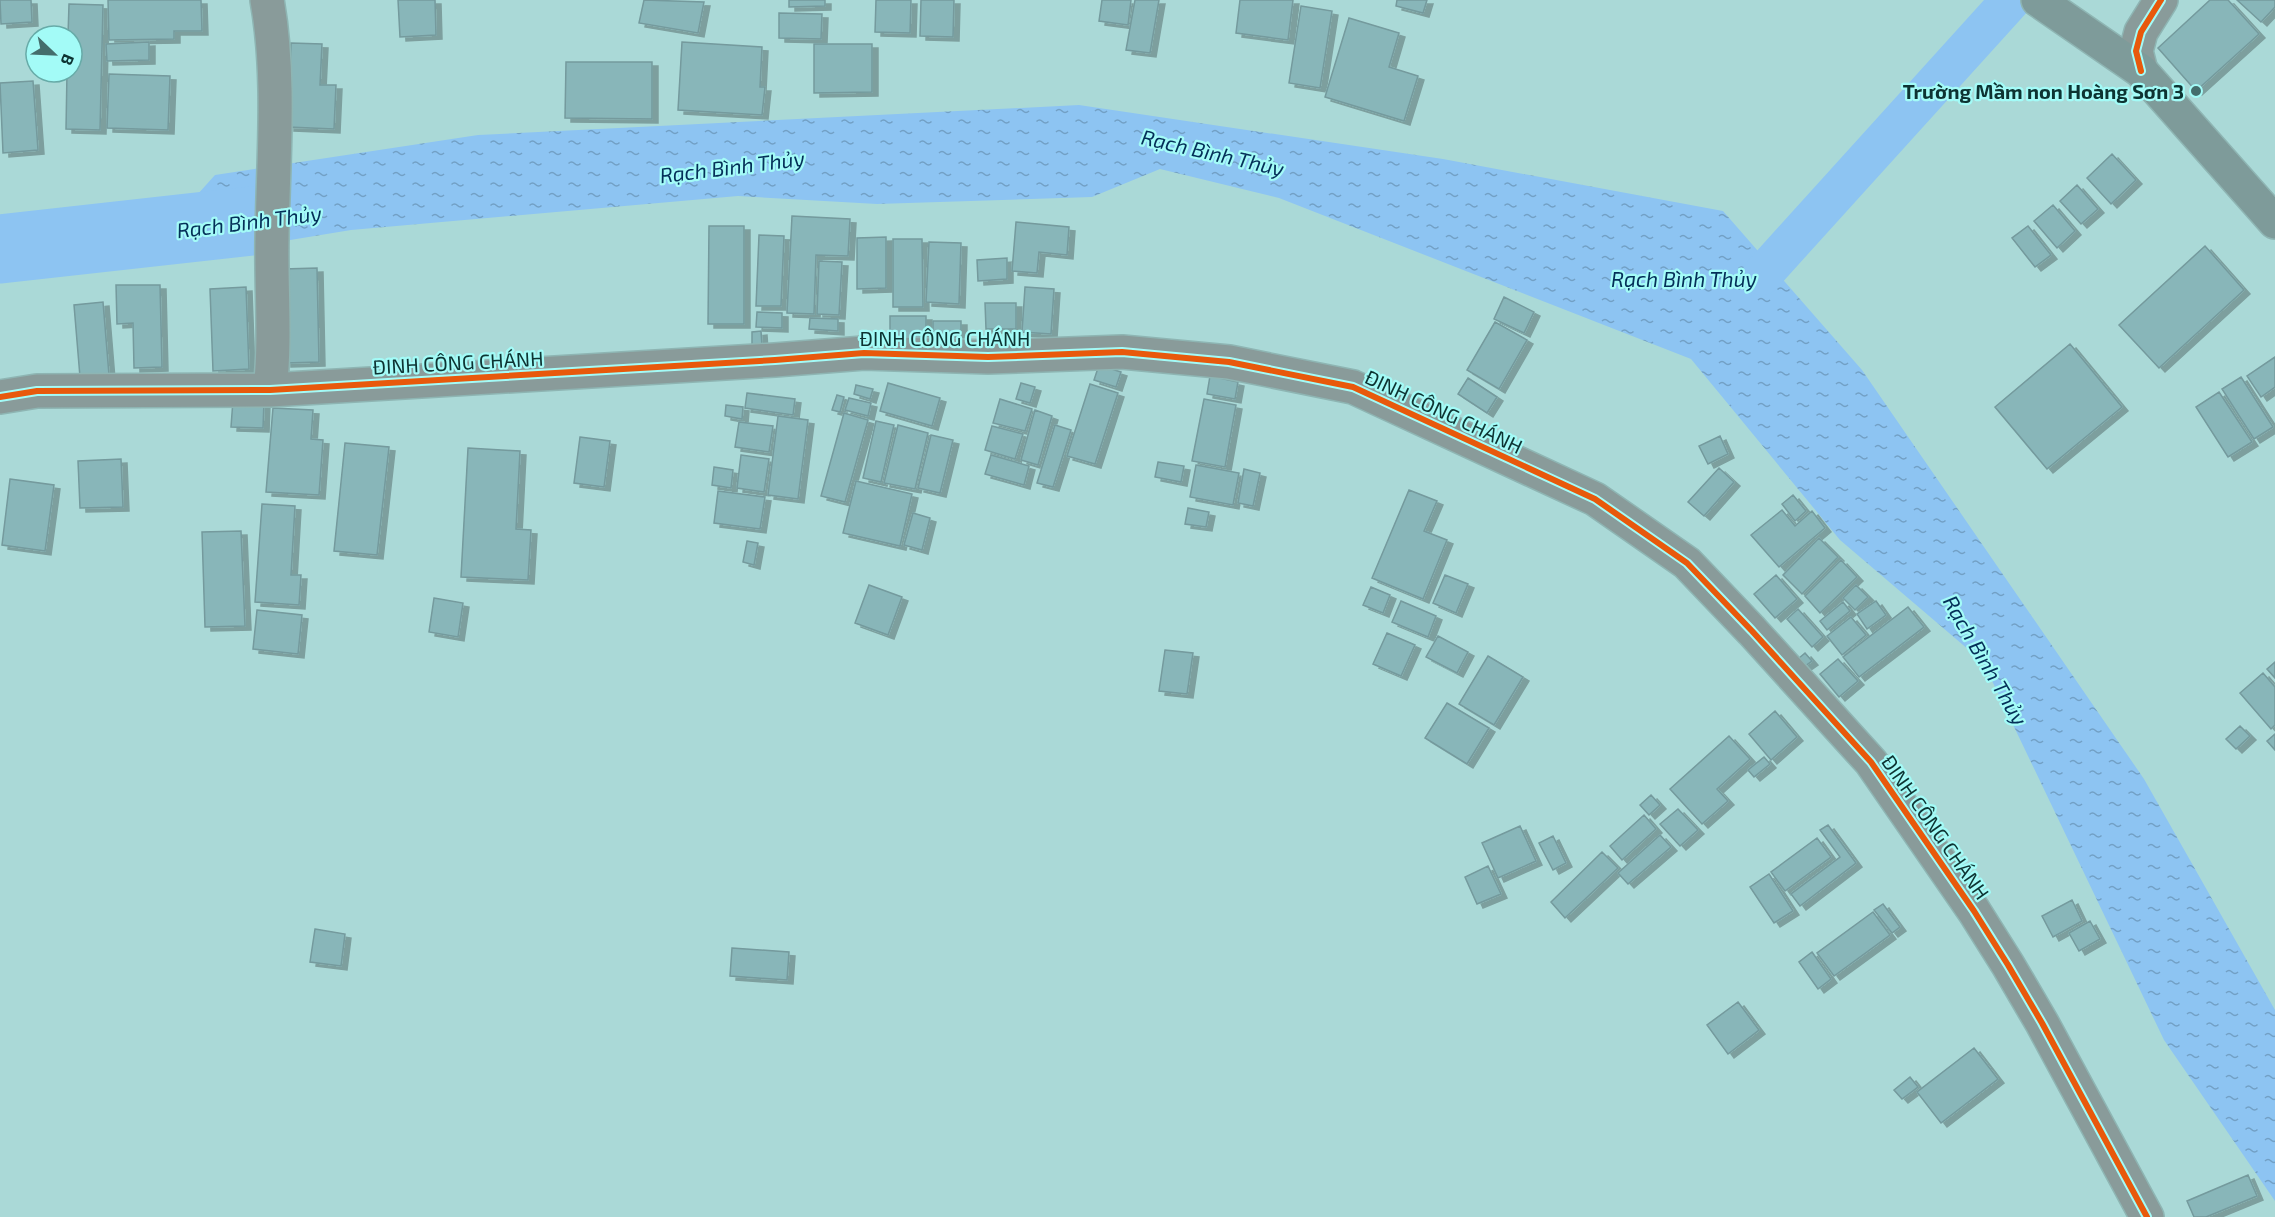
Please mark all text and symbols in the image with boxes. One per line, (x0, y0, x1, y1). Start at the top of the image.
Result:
north arrow (24, 24, 84, 84)
text: B (58, 52, 79, 68)
place label: Trường Mầm non Hoàng Sơn 3 (1903, 79, 2184, 103)
marker: Trường Mầm non Hoàng Sơn 3 (2189, 84, 2203, 98)
water label: Rạch Bình Thủy (1139, 123, 1287, 182)
water label: Rạch Bình Thủy (658, 145, 806, 188)
water label: Rạch Bình Thủy (175, 200, 323, 243)
water label: Rạch Bình Thủy (1611, 266, 1757, 292)
street label: ĐINH CÔNG CHÁNH (860, 326, 1030, 350)
street label: ĐINH CÔNG CHÁNH (372, 346, 544, 378)
street label: ĐINH CÔNG CHÁNH (1361, 364, 1527, 458)
water label: Rạch Bình Thủy (1938, 591, 2033, 730)
street label: ĐINH CÔNG CHÁNH (1877, 750, 1995, 904)

